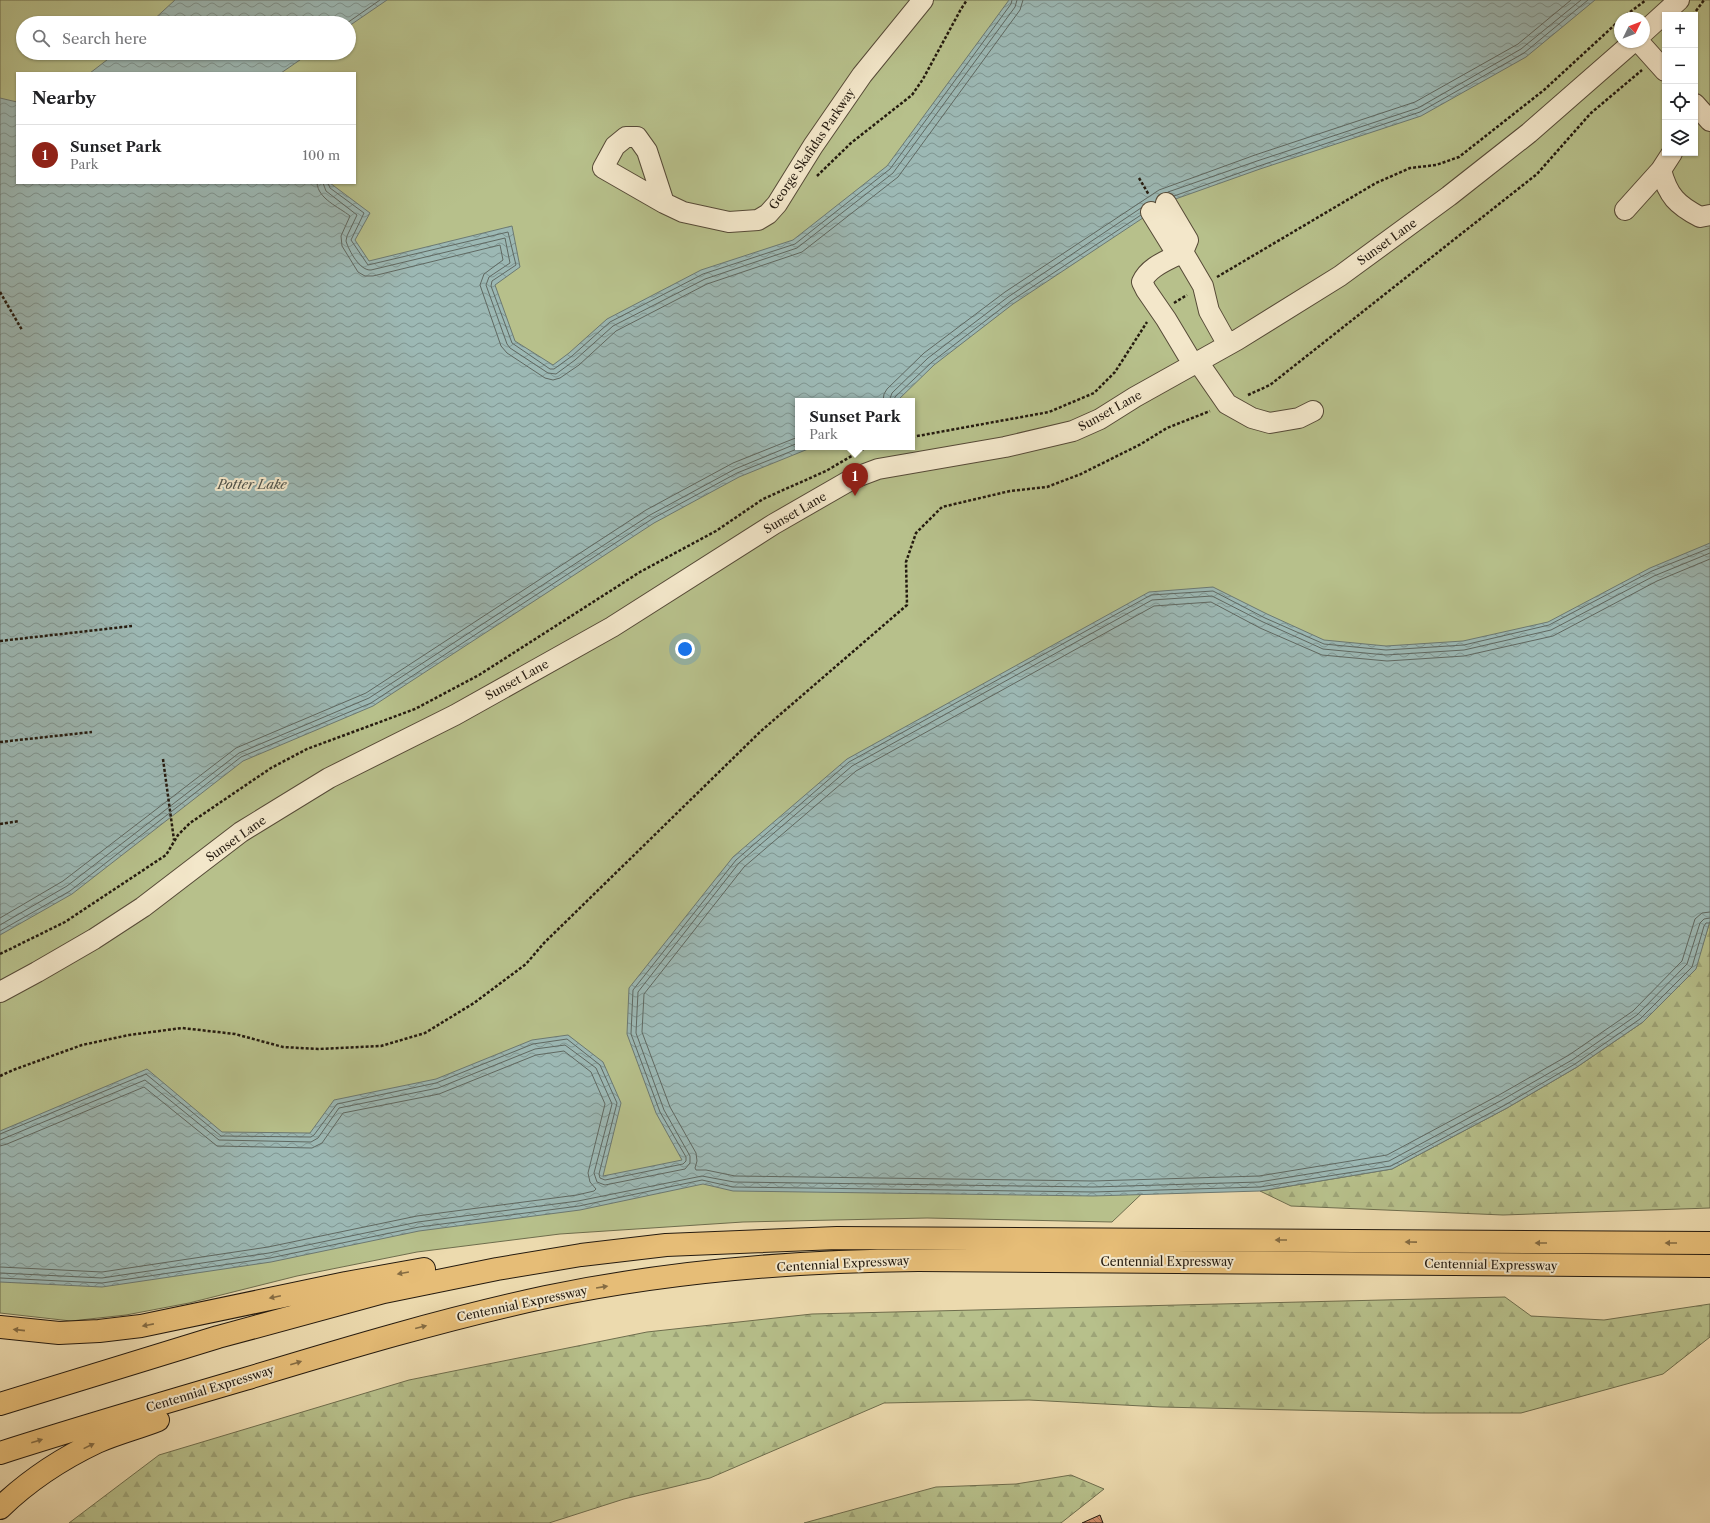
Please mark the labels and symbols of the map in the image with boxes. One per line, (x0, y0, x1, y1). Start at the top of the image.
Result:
north arrow (1614, 12, 1650, 48)
street label: George Skafidas Parkway (765, 85, 858, 212)
street label: Sunset Lane (1354, 215, 1420, 268)
street label: Sunset Lane (1076, 387, 1144, 434)
pin: 1 (842, 463, 868, 496)
water label: Potter Lake (217, 476, 287, 492)
street label: Sunset Lane (761, 488, 829, 537)
your location (675, 639, 695, 659)
street label: Sunset Lane (483, 656, 551, 703)
street label: Sunset Lane (203, 812, 269, 865)
one-way arrow (1274, 1237, 1287, 1243)
one-way arrow (1405, 1238, 1417, 1245)
one-way arrow (1534, 1240, 1547, 1246)
one-way arrow (1664, 1240, 1677, 1246)
street label: Centennial Expressway (776, 1253, 910, 1274)
street label: Centennial Expressway (1100, 1254, 1234, 1269)
street label: Centennial Expressway (1424, 1256, 1558, 1273)
one-way arrow (397, 1270, 409, 1276)
street label: Centennial Expressway (455, 1282, 589, 1325)
one-way arrow (596, 1284, 608, 1290)
one-way arrow (269, 1295, 281, 1301)
one-way arrow (142, 1322, 154, 1328)
one-way arrow (414, 1324, 427, 1330)
one-way arrow (13, 1327, 25, 1333)
one-way arrow (290, 1360, 302, 1366)
street label: Centennial Expressway (144, 1362, 276, 1415)
one-way arrow (32, 1438, 44, 1444)
one-way arrow (83, 1443, 95, 1449)

